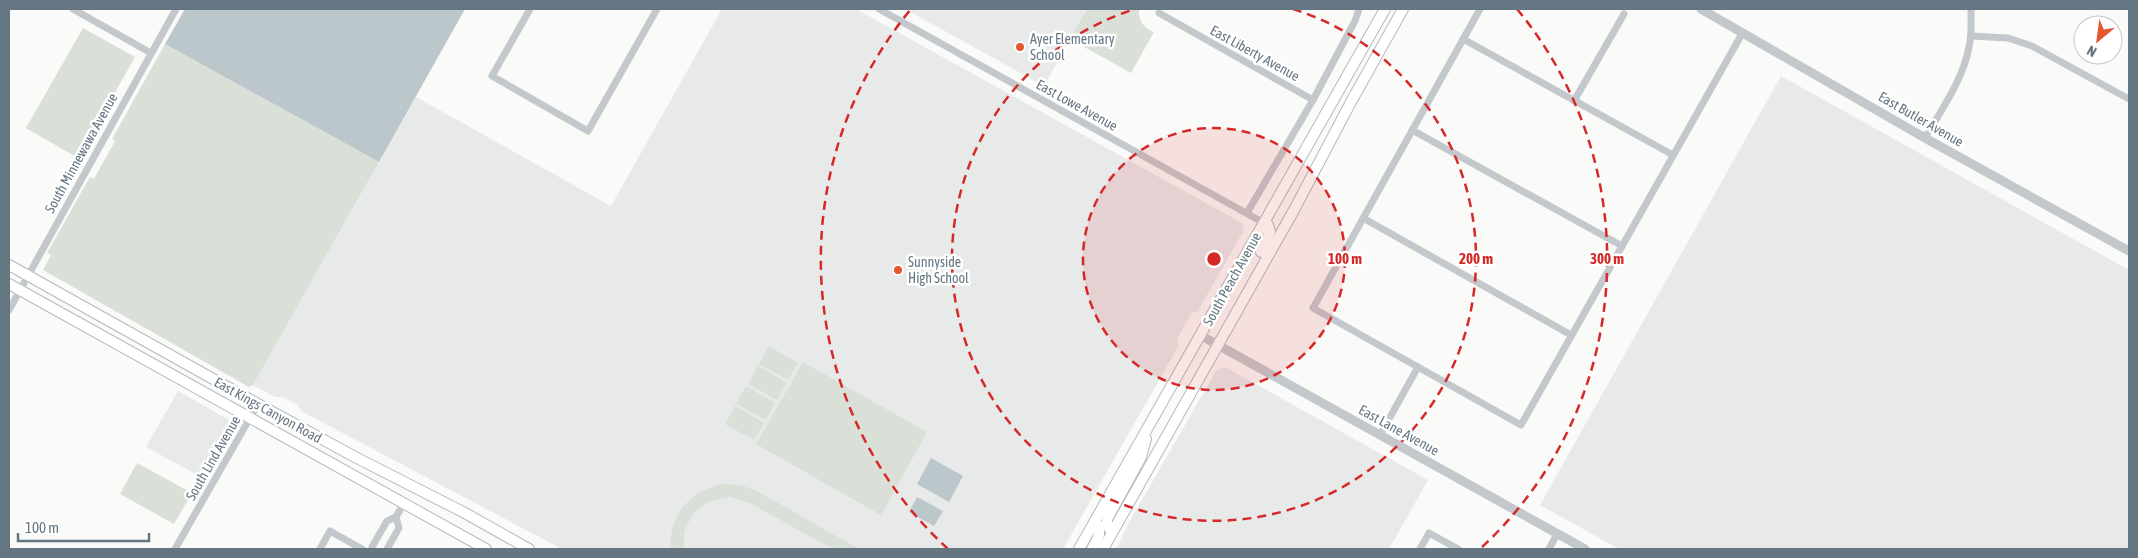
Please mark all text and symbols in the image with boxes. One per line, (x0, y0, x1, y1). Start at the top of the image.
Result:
north arrow (2073, 15, 2123, 65)
street label: East Liberty Avenue (1208, 22, 1302, 84)
place label: Ayer Elementary School (1030, 31, 1115, 63)
marker: Ayer Elementary School (1014, 41, 1026, 53)
text: N (2084, 42, 2099, 60)
street label: East Lowe Avenue (1034, 76, 1120, 134)
street label: East Butler Avenue (1876, 88, 1966, 150)
street label: South Minnewawa Avenue (41, 90, 121, 216)
street label: South Peach Avenue (1200, 230, 1264, 328)
centre of rings (1205, 250, 1223, 268)
text: 100 m (1328, 250, 1362, 267)
text: 200 m (1459, 250, 1493, 267)
text: 300 m (1590, 250, 1624, 267)
place label: Sunnyside High School (908, 254, 969, 286)
marker: Sunnyside High School (892, 264, 904, 276)
street label: East Kings Canyon Road (211, 374, 325, 446)
street label: East Lane Avenue (1356, 401, 1442, 459)
street label: South Lind Avenue (182, 413, 244, 503)
scale bar (18, 510, 149, 542)
text: 100 m (25, 519, 59, 536)

